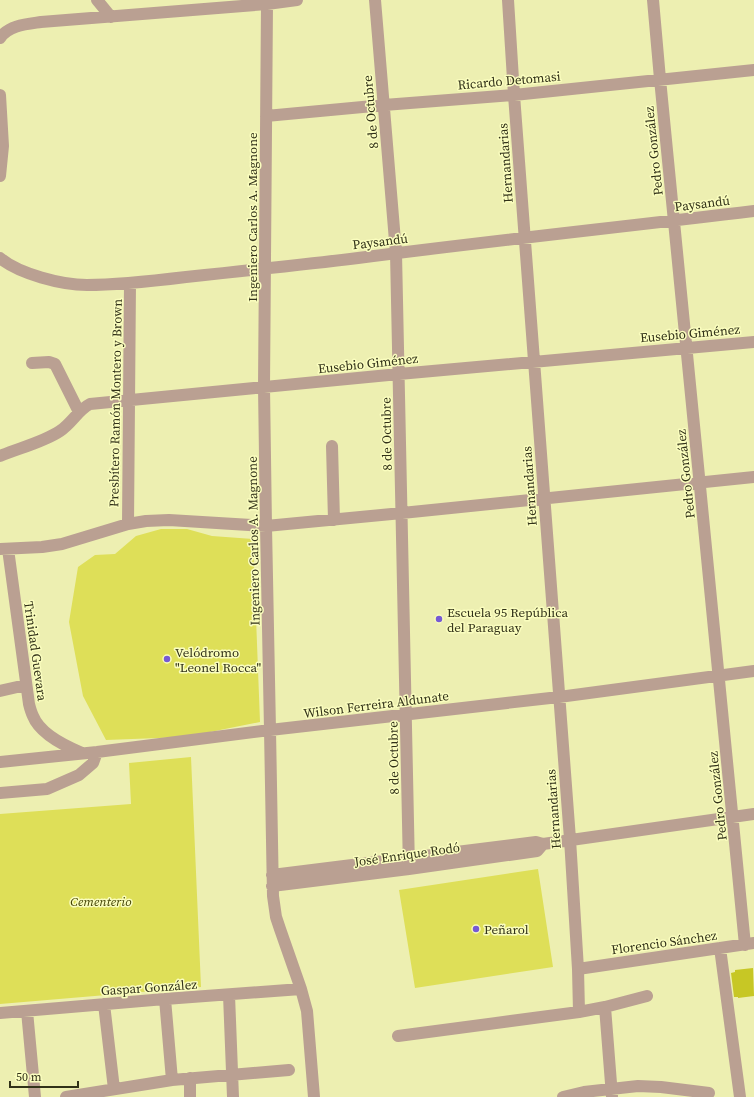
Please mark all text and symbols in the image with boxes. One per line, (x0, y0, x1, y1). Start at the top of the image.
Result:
street label: Ricardo Detomasi (457, 68, 561, 93)
street label: 8 de Octubre (359, 74, 382, 149)
street label: Pedro González (640, 105, 667, 196)
street label: Hernandarias (494, 122, 517, 203)
street label: Ingeniero Carlos A. Magnone (244, 132, 261, 302)
street label: Paysandú (673, 192, 731, 215)
street label: Paysandú (351, 230, 409, 253)
street label: Presbítero Ramón Montero y Brown (105, 298, 126, 507)
street label: Eusebio Giménez (639, 321, 741, 346)
street label: Eusebio Giménez (317, 350, 419, 377)
street label: 8 de Octubre (377, 397, 396, 471)
street label: Pedro González (672, 428, 699, 519)
street label: Hernandarias (518, 445, 541, 526)
street label: Ingeniero Carlos A. Magnone (244, 456, 263, 626)
street label: Trinidad Guevara (20, 600, 51, 702)
place label: Escuela 95 República del Paraguay (447, 604, 569, 636)
marker: Escuela 95 República del Paraguay (434, 614, 444, 624)
place label: Velódromo "Leonel Rocca" (175, 644, 261, 676)
marker: Velódromo "Leonel Rocca" (162, 654, 172, 664)
street label: Wilson Ferreira Aldunate (302, 687, 450, 722)
street label: 8 de Octubre (384, 721, 403, 795)
street label: Pedro González (704, 750, 731, 841)
street label: Hernandarias (542, 768, 565, 849)
street label: José Enrique Rodó (352, 839, 461, 870)
park label: Cementerio (70, 893, 132, 910)
place label: Peñarol (484, 921, 529, 938)
marker: Peñarol (471, 924, 481, 934)
street label: Florencio Sánchez (610, 927, 718, 958)
street label: Gaspar González (100, 976, 198, 999)
scale bar (10, 1063, 78, 1089)
text: 50 m (16, 1069, 42, 1085)

